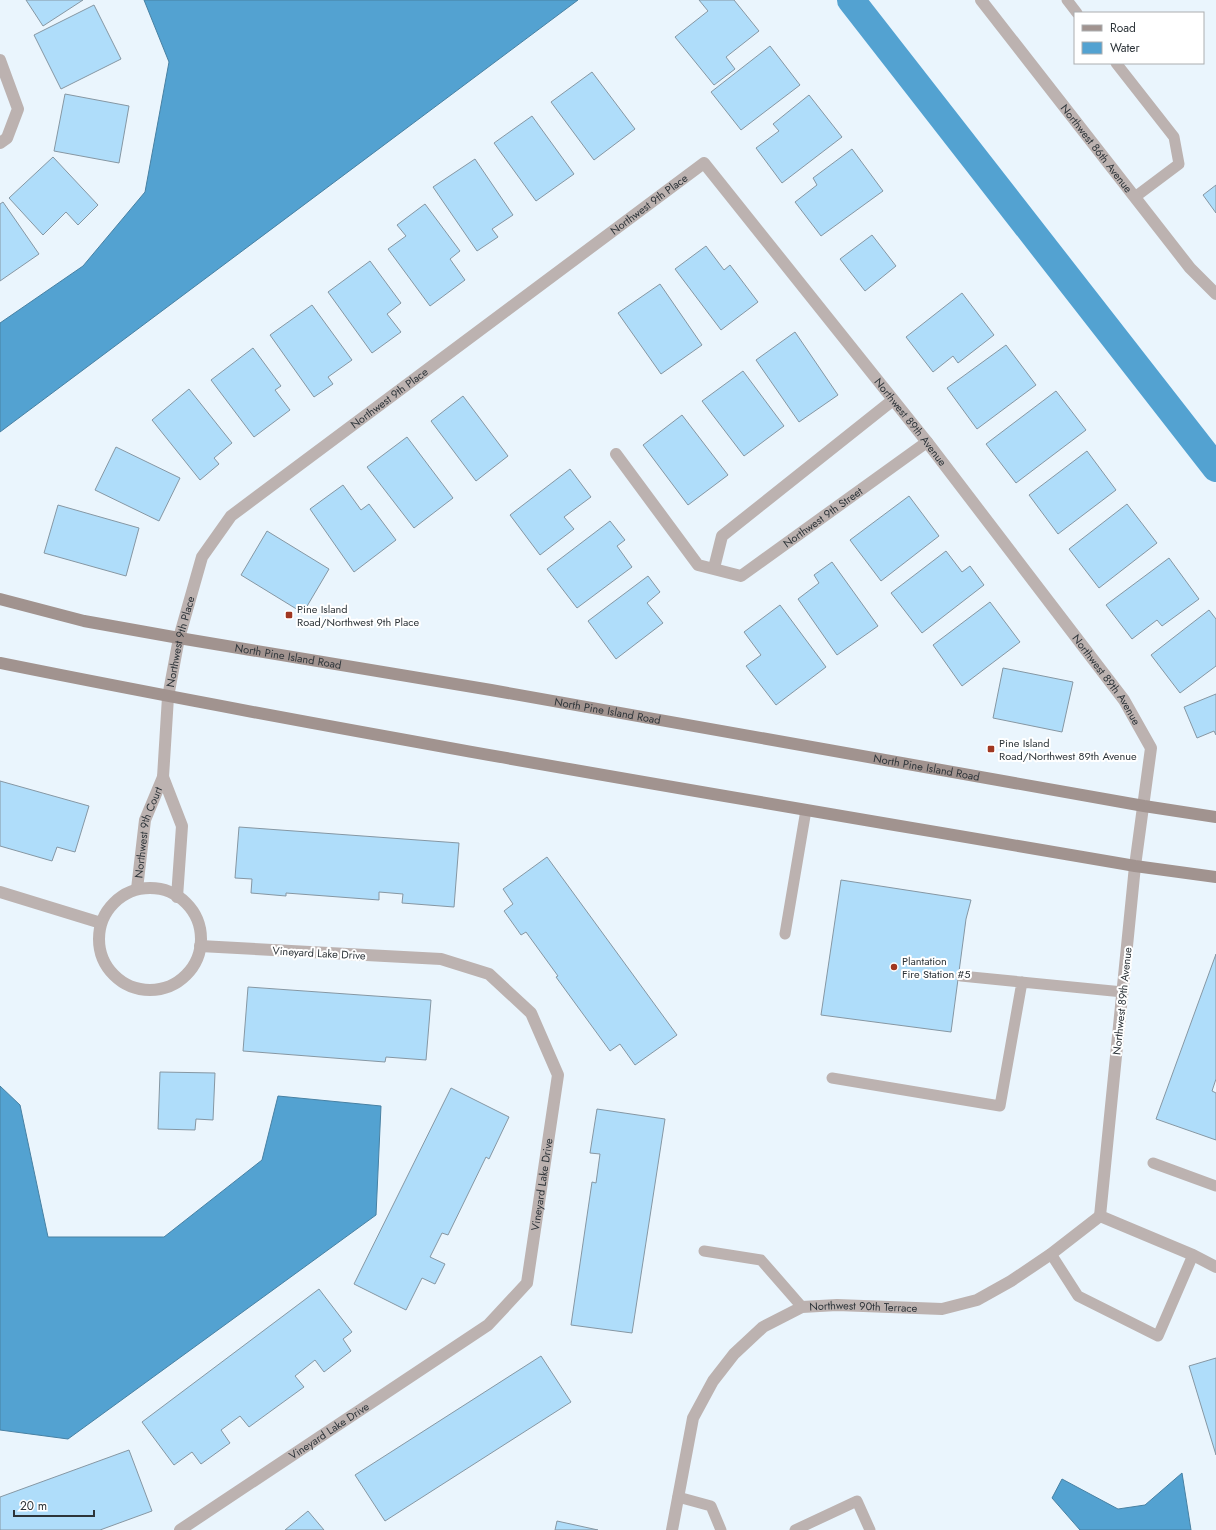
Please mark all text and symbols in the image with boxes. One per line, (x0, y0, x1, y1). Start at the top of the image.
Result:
legend (1074, 12, 1204, 64)
text: Road (1110, 19, 1136, 37)
text: Water (1110, 39, 1141, 57)
street label: Northwest 86th Avenue (1057, 101, 1136, 196)
street label: Northwest 9th Place (607, 170, 691, 238)
street label: Northwest 9th Place (347, 364, 431, 432)
street label: Northwest 89th Avenue (871, 374, 951, 470)
street label: Northwest 9th Street (780, 483, 866, 551)
street label: Northwest 9th Place (162, 594, 199, 688)
place label: Pine Island Road/Northwest 9th Place (297, 601, 420, 630)
marker: Pine Island Road/Northwest 9th Place (284, 610, 294, 620)
street label: Northwest 89th Avenue (1069, 631, 1145, 728)
street label: North Pine Island Road (234, 639, 343, 673)
street label: North Pine Island Road (553, 693, 662, 728)
place label: Pine Island Road/Northwest 89th Avenue (999, 735, 1137, 764)
marker: Pine Island Road/Northwest 89th Avenue (986, 744, 996, 754)
street label: North Pine Island Road (872, 750, 981, 785)
street label: Northwest 9th Court (130, 784, 166, 879)
street label: Vineyard Lake Drive (272, 943, 366, 963)
street label: Northwest 89th Avenue (1108, 946, 1136, 1056)
place label: Plantation Fire Station #5 (902, 953, 970, 982)
marker: Plantation Fire Station #5 (889, 962, 899, 972)
street label: Vineyard Lake Drive (527, 1137, 557, 1232)
street label: Northwest 90th Terrace (809, 1297, 918, 1316)
street label: Vineyard Lake Drive (286, 1398, 373, 1463)
scale bar (14, 1492, 94, 1518)
text: 20 m (20, 1497, 47, 1515)

